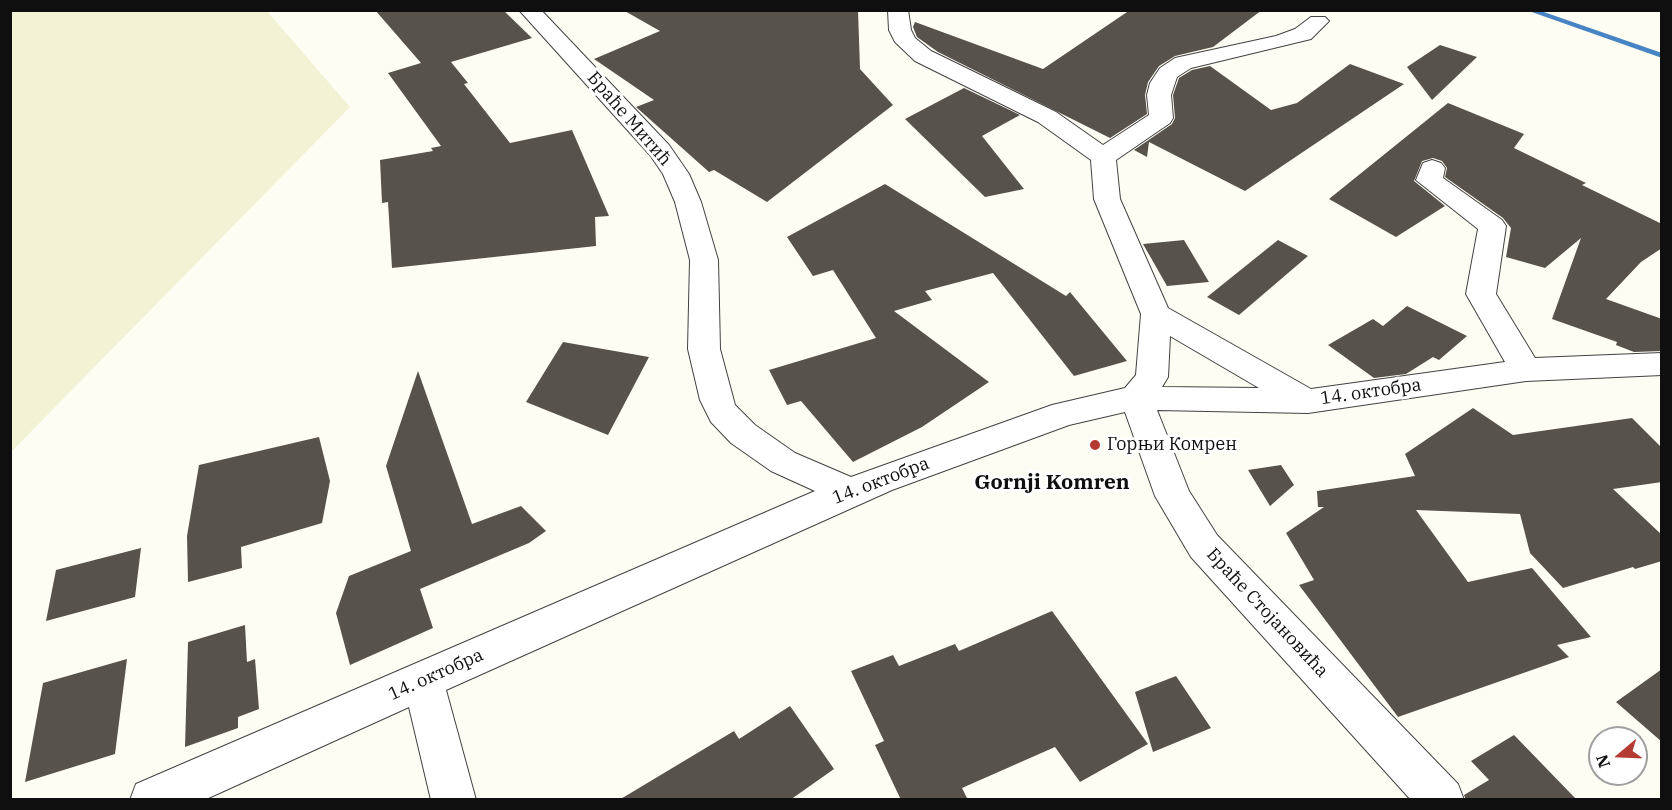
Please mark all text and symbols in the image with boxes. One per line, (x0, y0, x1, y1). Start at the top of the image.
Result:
street label: Браће Митић (582, 68, 676, 170)
street label: 14. октобра (1319, 374, 1423, 410)
place label: Горњи Комрен (1107, 434, 1237, 456)
marker: Горњи Комрен (1088, 438, 1102, 452)
street label: 14. октобра (830, 453, 932, 509)
district label: Gornji Komren (974, 470, 1130, 496)
street label: Браће Стојановића (1202, 544, 1332, 682)
street label: 14. октобра (385, 644, 487, 706)
north arrow (1588, 726, 1648, 786)
text: N (1591, 752, 1614, 770)

